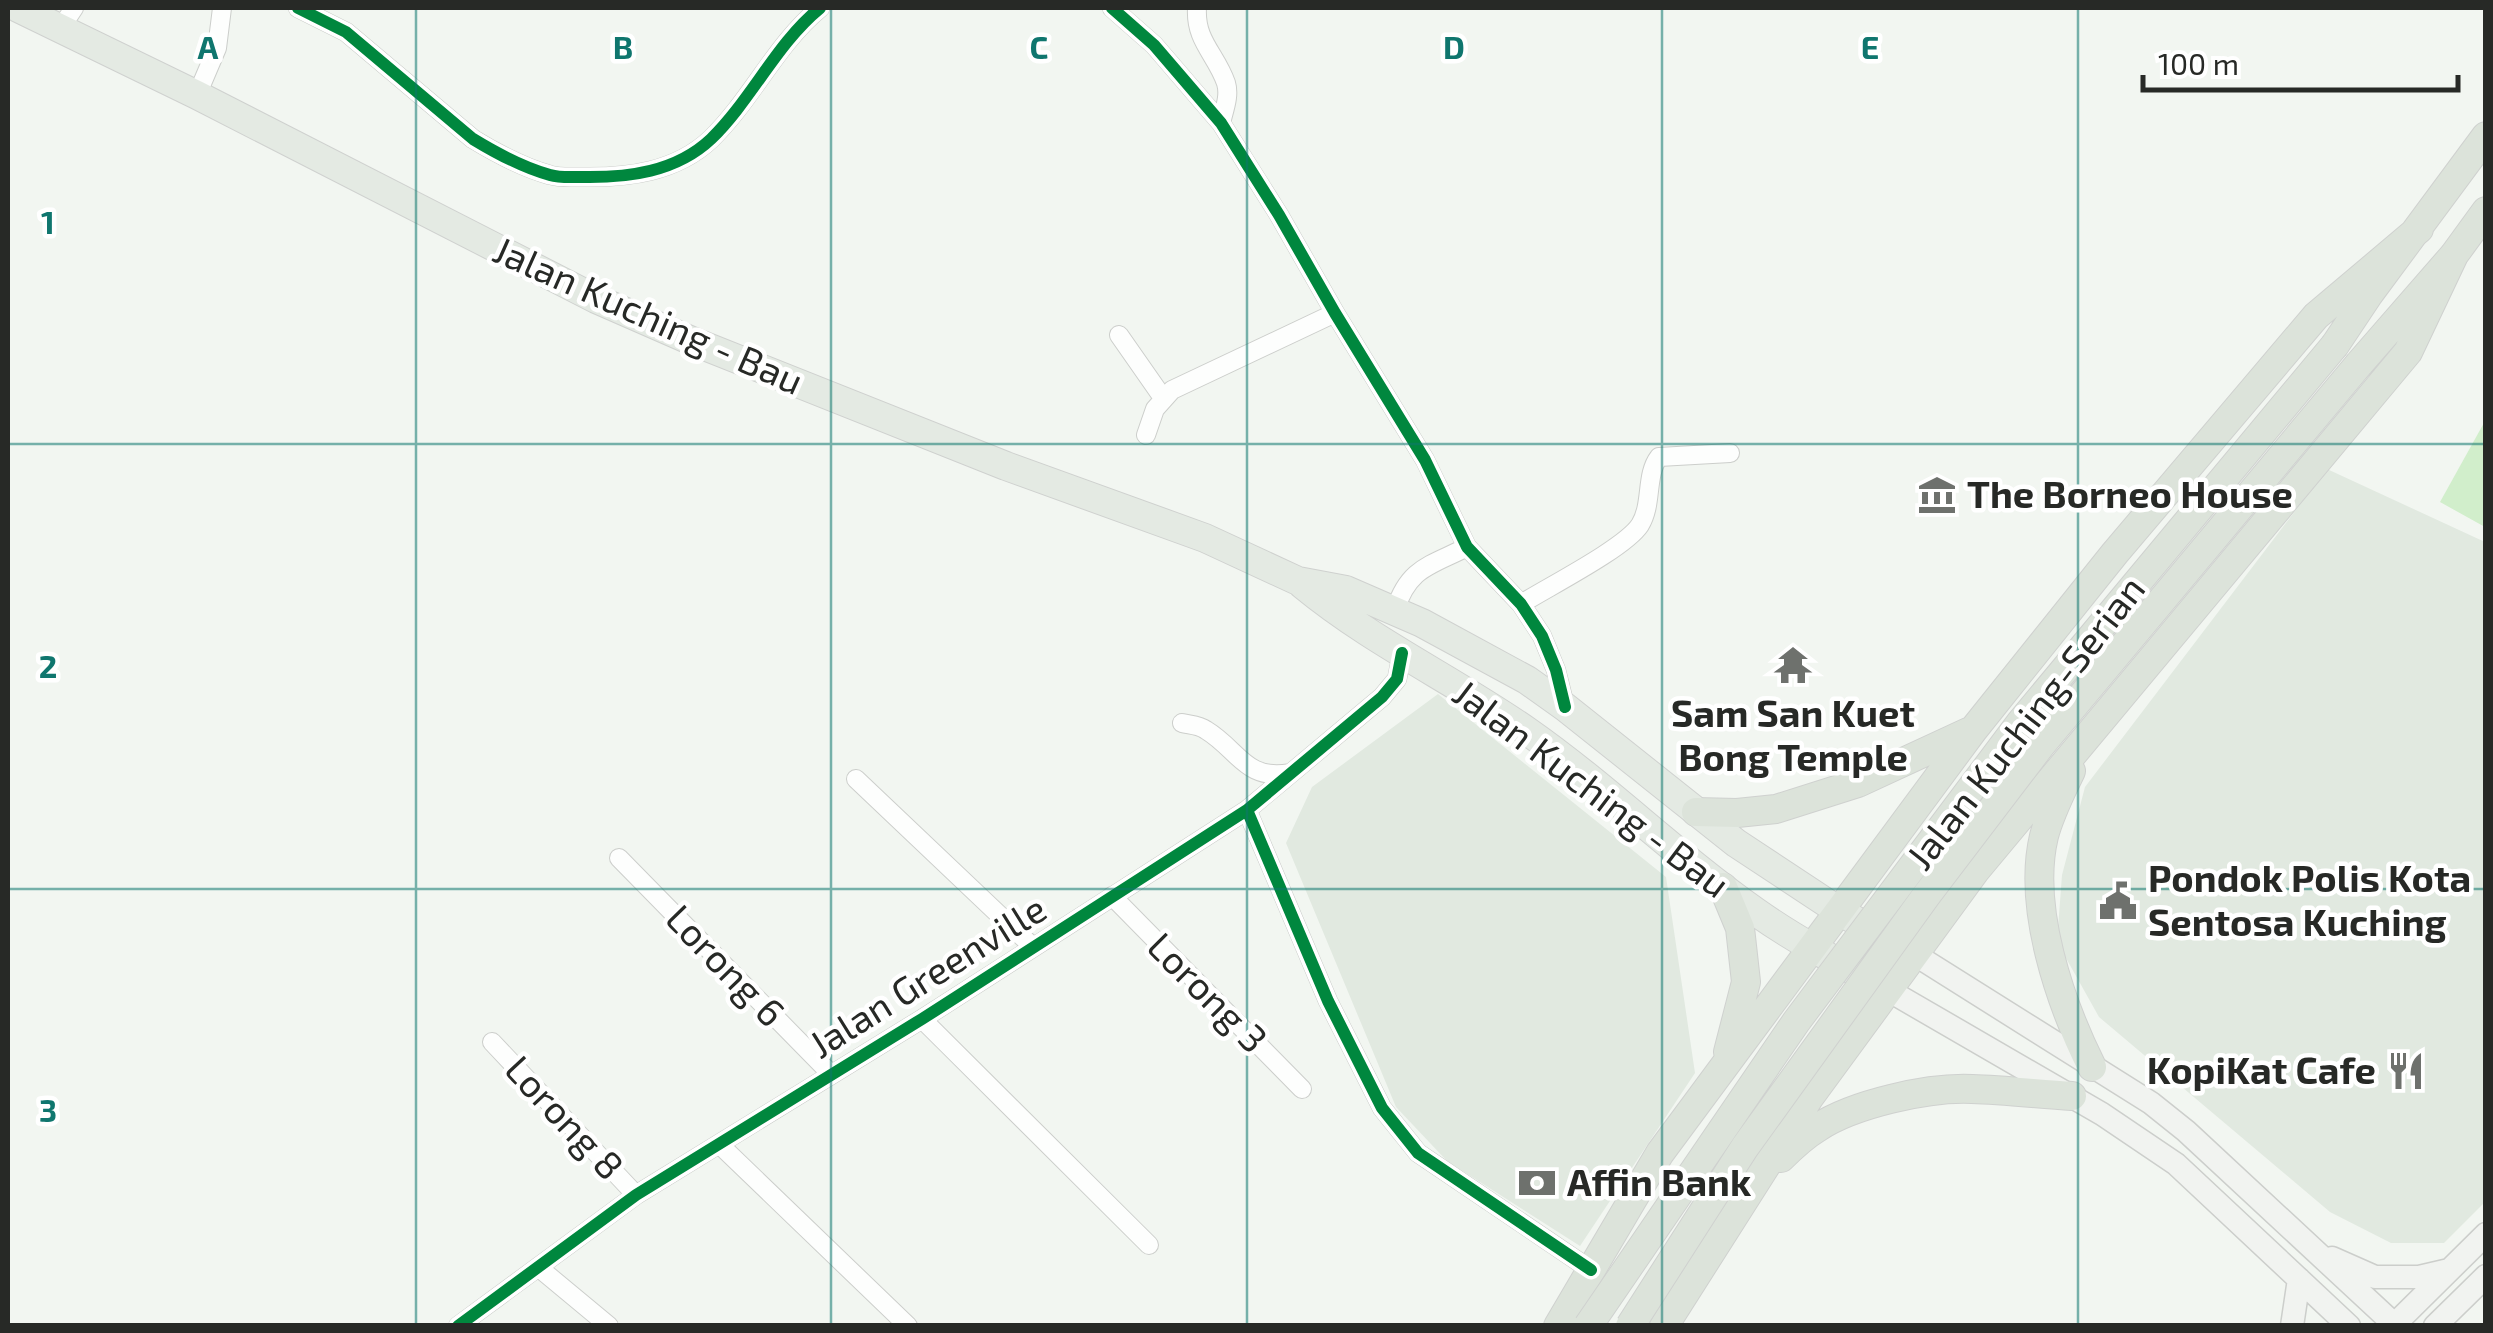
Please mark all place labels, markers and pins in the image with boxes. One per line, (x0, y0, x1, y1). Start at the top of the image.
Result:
place label: The Borneo House (1967, 470, 2293, 516)
museum icon: The Borneo House (1916, 474, 1958, 516)
temple icon: Sam San Kuet Bong Temple (1772, 644, 1814, 686)
place label: Sam San Kuet Bong Temple (1671, 689, 1915, 779)
place label: Pondok Polis Kota Sentosa Kuching (2148, 854, 2471, 944)
public building icon: Pondok Polis Kota Sentosa Kuching (2097, 880, 2139, 922)
place label: KopiKat Cafe (2147, 1046, 2376, 1092)
restaurant icon: KopiKat Cafe (2385, 1050, 2427, 1092)
place label: Affin Bank (1567, 1158, 1752, 1204)
bank icon: Affin Bank (1516, 1162, 1558, 1204)

